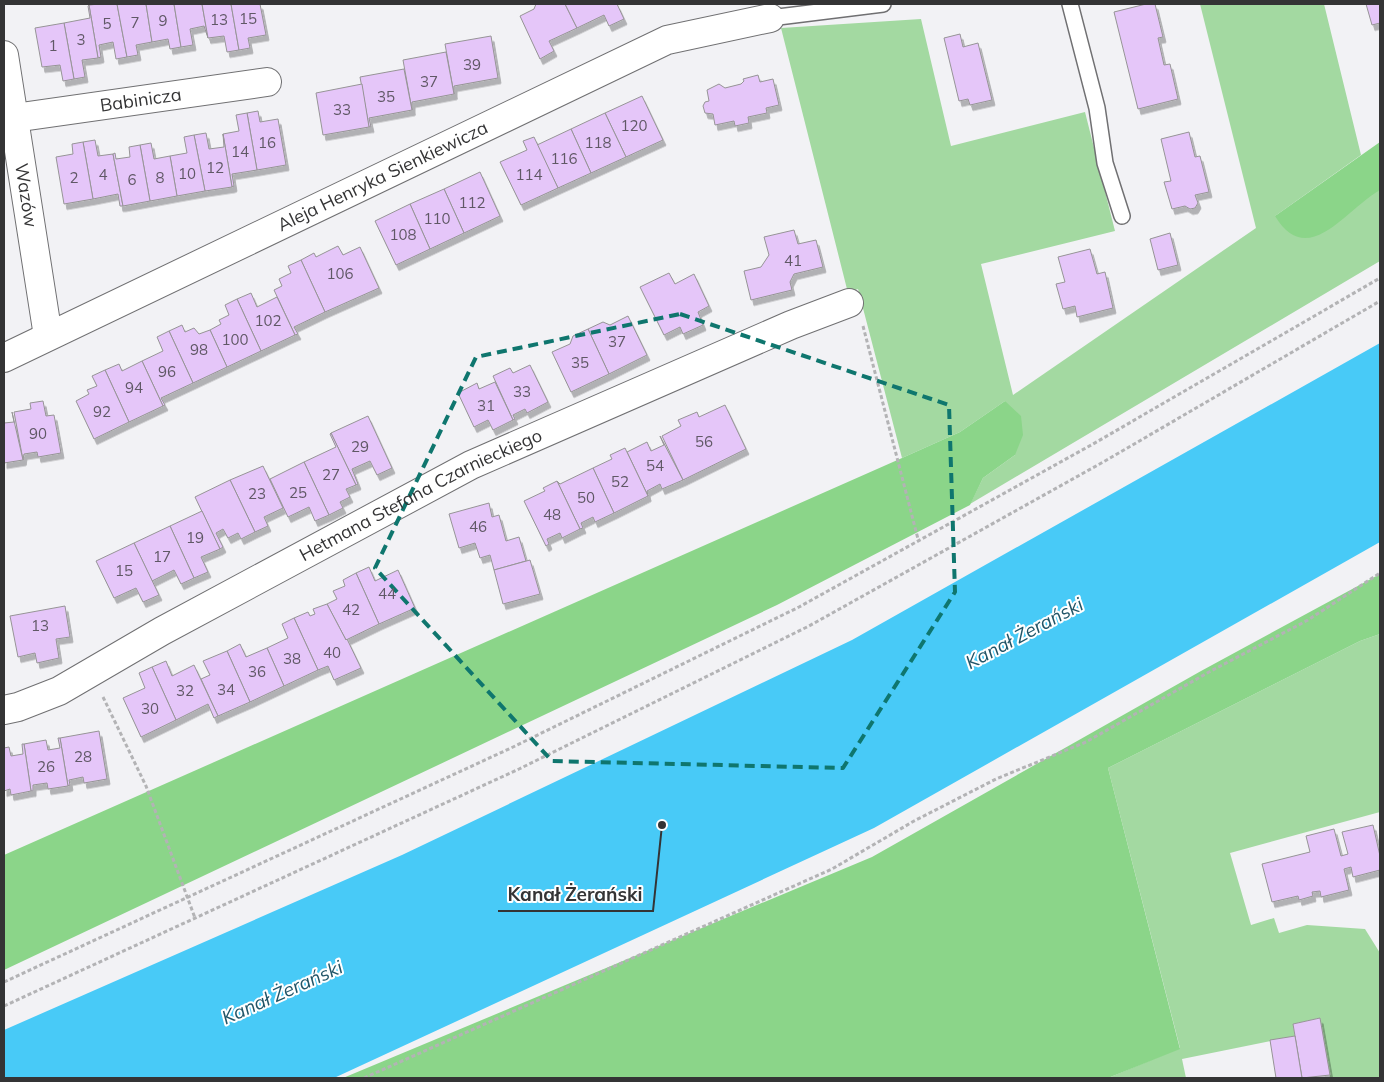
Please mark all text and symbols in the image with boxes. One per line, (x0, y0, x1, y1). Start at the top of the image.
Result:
house number: 15 (239, 9, 257, 28)
house number: 13 (210, 10, 228, 29)
house number: 9 (158, 11, 168, 30)
house number: 7 (130, 13, 140, 32)
house number: 5 (102, 14, 112, 33)
house number: 3 (76, 30, 86, 49)
house number: 1 (48, 36, 58, 55)
house number: 39 (463, 55, 481, 74)
house number: 37 (420, 72, 438, 91)
street label: Babinicza (98, 82, 183, 117)
house number: 35 (377, 87, 395, 106)
house number: 33 (333, 100, 351, 119)
street label: Aleja Henryka Sienkiewicza (273, 116, 491, 236)
house number: 120 (620, 116, 648, 135)
house number: 16 (258, 133, 276, 152)
house number: 118 (584, 133, 612, 152)
house number: 14 (231, 142, 249, 161)
house number: 116 (550, 149, 578, 168)
house number: 12 (206, 158, 224, 177)
street label: Wazów (10, 161, 43, 229)
house number: 10 (178, 164, 196, 183)
house number: 4 (98, 165, 108, 184)
house number: 114 (515, 165, 543, 184)
house number: 2 (69, 168, 79, 187)
house number: 8 (155, 168, 165, 187)
house number: 6 (127, 170, 137, 189)
house number: 112 (458, 193, 486, 212)
house number: 110 (423, 209, 451, 228)
house number: 108 (389, 225, 417, 244)
house number: 41 (784, 251, 802, 270)
house number: 106 (326, 264, 354, 283)
house number: 102 (254, 311, 282, 330)
house number: 100 (221, 330, 249, 349)
house number: 37 (608, 332, 626, 351)
house number: 98 (190, 340, 208, 359)
house number: 35 (571, 353, 589, 372)
house number: 96 (158, 362, 176, 381)
house number: 94 (125, 378, 143, 397)
house number: 33 (513, 382, 531, 401)
house number: 31 (477, 396, 495, 415)
house number: 92 (93, 402, 111, 421)
street label: Hetmana Stefana Czarnieckiego (295, 423, 545, 566)
house number: 90 (29, 424, 47, 443)
house number: 56 (695, 432, 713, 451)
house number: 29 (351, 437, 369, 456)
house number: 54 (646, 456, 664, 475)
house number: 27 (322, 465, 340, 484)
house number: 52 (611, 472, 629, 491)
house number: 25 (289, 483, 307, 502)
house number: 23 (248, 484, 266, 503)
house number: 50 (577, 488, 595, 507)
house number: 48 (543, 505, 561, 524)
house number: 46 (469, 517, 487, 536)
house number: 19 (186, 528, 204, 547)
house number: 17 (153, 547, 171, 566)
house number: 15 (115, 561, 133, 580)
house number: 44 (378, 584, 396, 603)
water label: Kanał Żerański (961, 592, 1087, 674)
house number: 42 (342, 600, 360, 619)
house number: 13 (31, 616, 49, 635)
house number: 40 (323, 643, 341, 662)
house number: 38 (283, 649, 301, 668)
house number: 36 (248, 662, 266, 681)
house number: 34 (217, 680, 235, 699)
house number: 32 (176, 681, 194, 700)
house number: 30 (141, 699, 159, 718)
house number: 28 (74, 747, 92, 766)
house number: 26 (37, 757, 55, 776)
callout: Kanał Żerański (498, 877, 653, 911)
text: Kanał Żerański (507, 882, 643, 906)
water label: Kanał Żerański (218, 954, 347, 1029)

